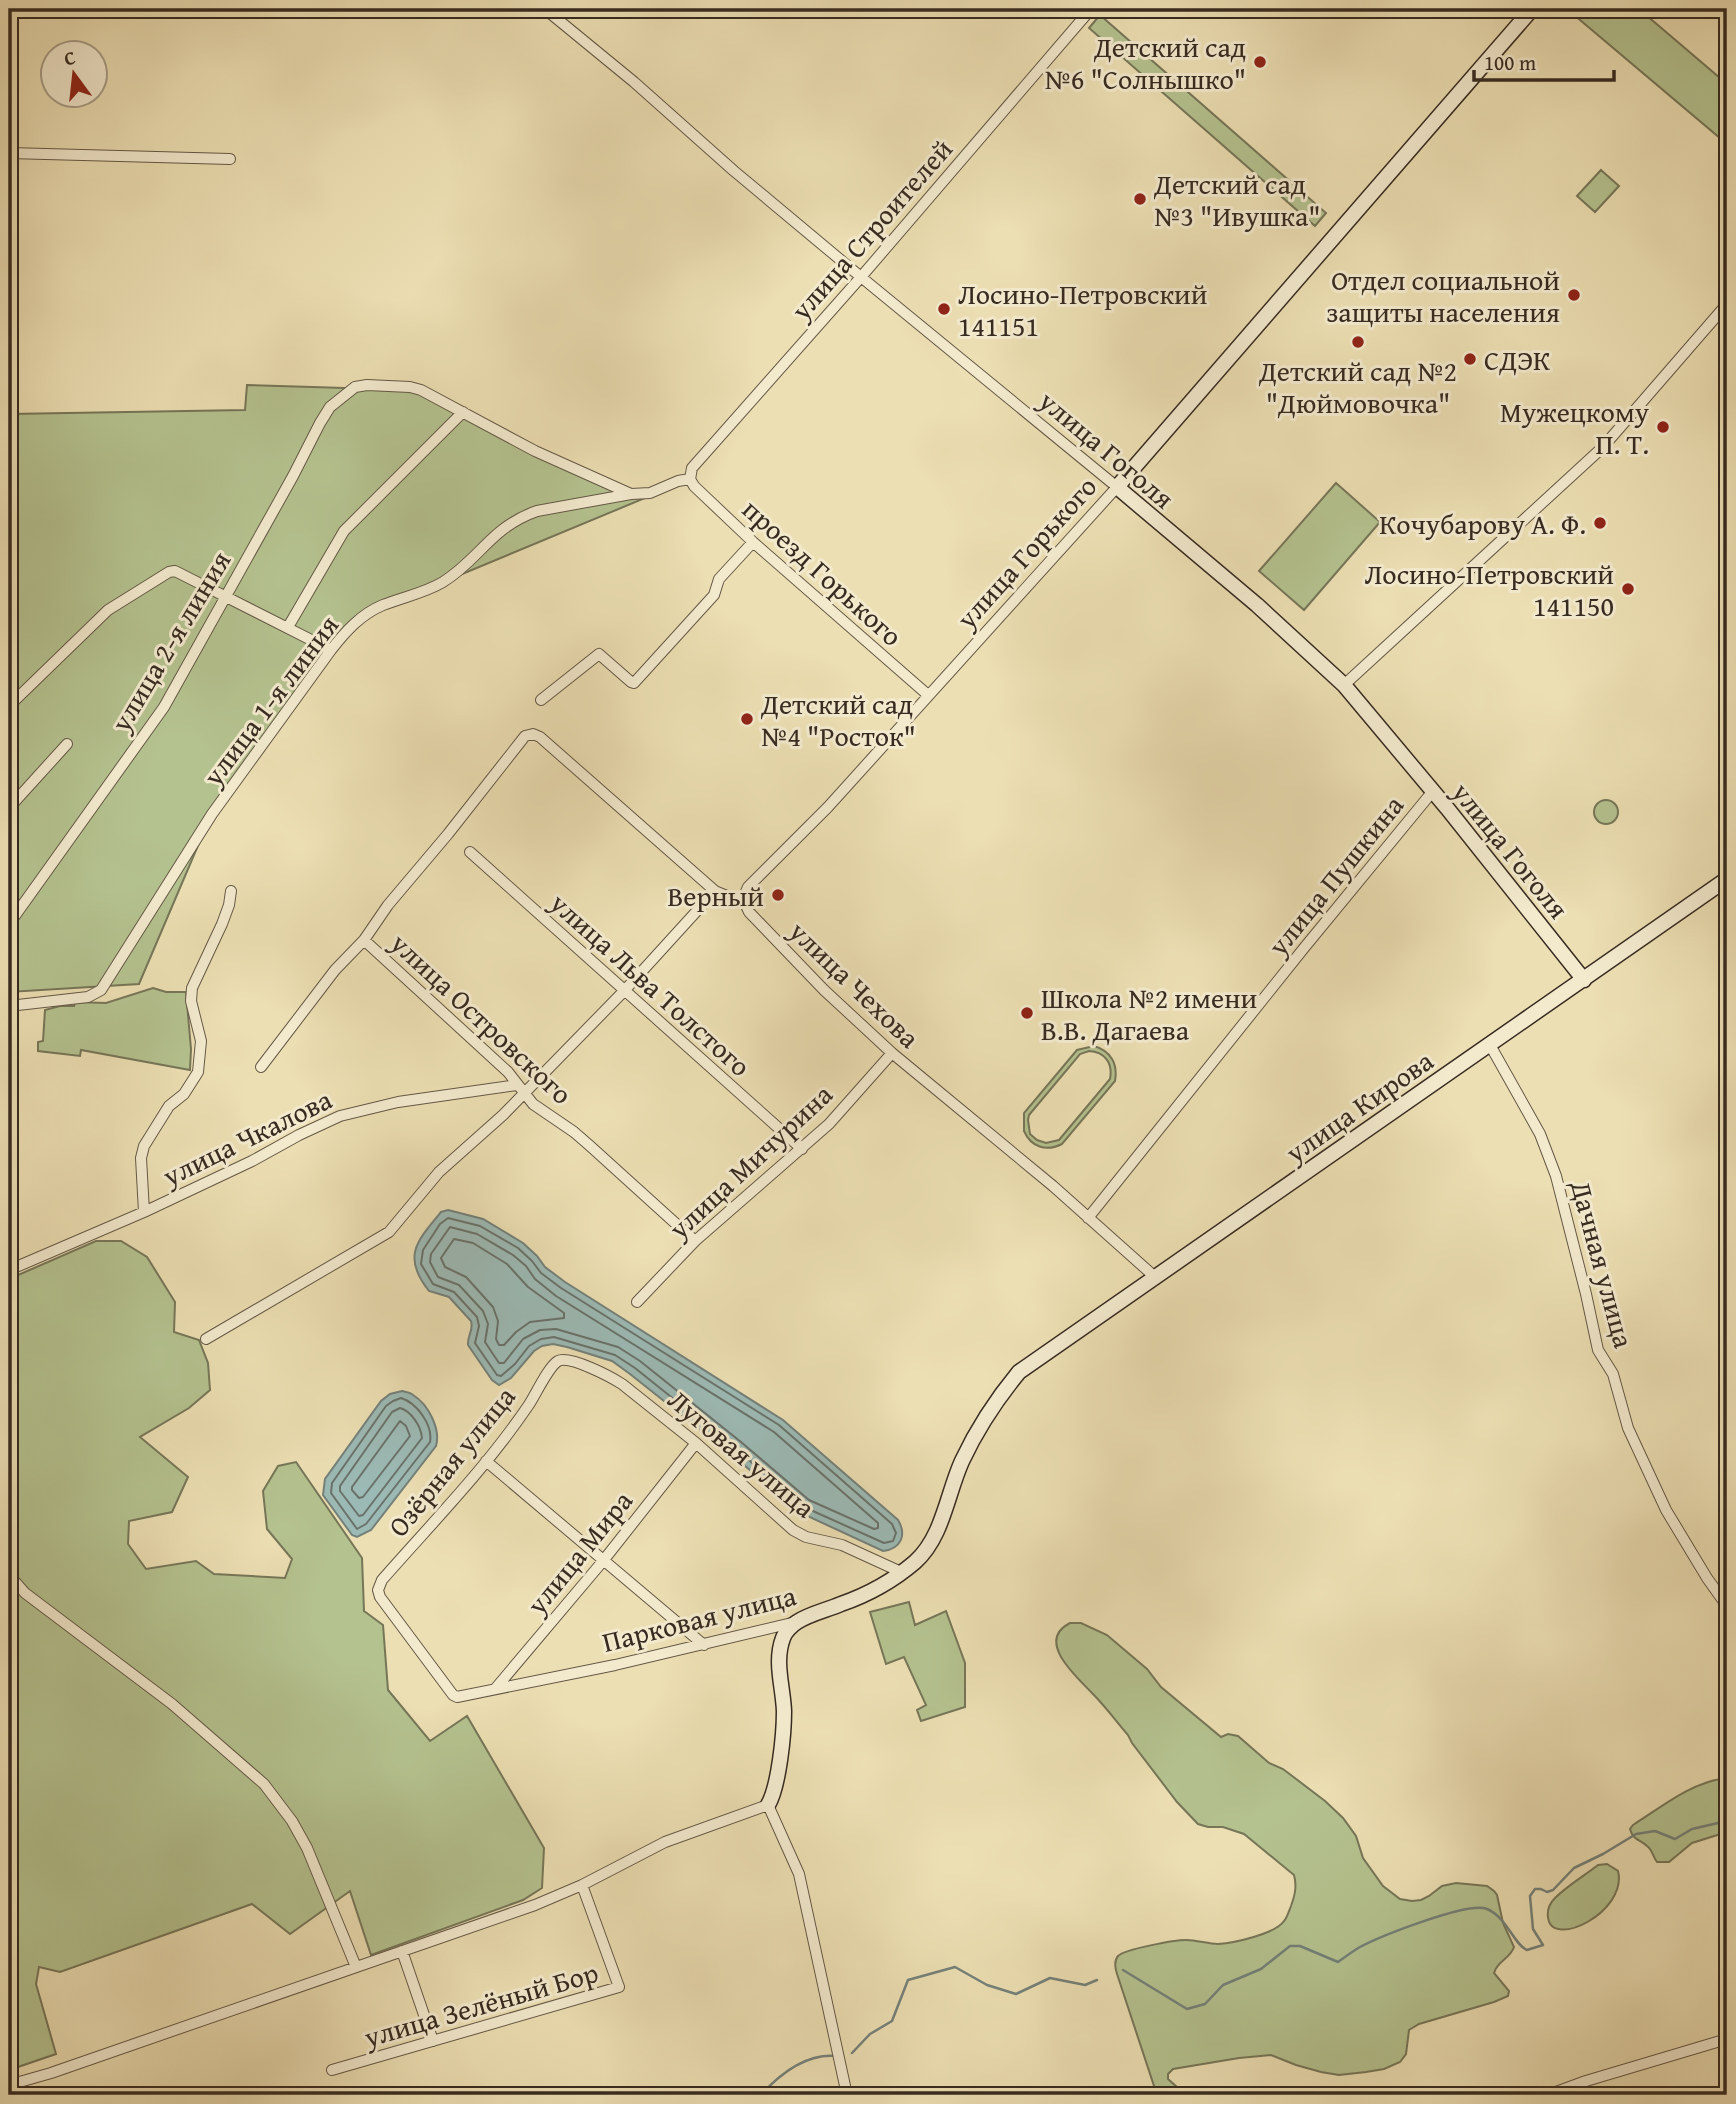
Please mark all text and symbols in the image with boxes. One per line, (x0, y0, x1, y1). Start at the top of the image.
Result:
place label: Детский сад №6 "Солнышко" (1044, 26, 1246, 99)
north arrow (38, 38, 108, 108)
scale bar (1474, 38, 1614, 82)
text: С (61, 43, 79, 72)
text: 100 m (1484, 47, 1536, 78)
marker: Детский сад №6 "Солнышко" (1252, 54, 1268, 70)
street label: улица Строителей (780, 129, 961, 329)
place label: Детский сад №3 "Ивушка" (1153, 163, 1321, 236)
marker: Детский сад №3 "Ивушка" (1132, 191, 1148, 207)
place label: Отдел социальной защиты населения (1326, 259, 1560, 332)
place label: Лосино-Петровский 141151 (958, 273, 1207, 346)
marker: Отдел социальной защиты населения (1566, 287, 1582, 303)
marker: Лосино-Петровский 141151 (936, 301, 952, 317)
marker: Детский сад №2 "Дюймовочка" (1350, 334, 1366, 350)
place label: СДЭК (1484, 339, 1550, 380)
place label: Детский сад №2 "Дюймовочка" (1258, 350, 1457, 423)
marker: СДЭК (1462, 351, 1478, 367)
street label: улица Гоголя (1030, 380, 1184, 518)
place label: Мужецкому П. Т. (1500, 391, 1649, 464)
marker: Мужецкому П. Т. (1655, 419, 1671, 435)
street label: улица Горького (946, 467, 1106, 638)
street label: проезд Горького (734, 489, 912, 655)
place label: Кочубарову А. Ф. (1379, 503, 1586, 544)
marker: Кочубарову А. Ф. (1592, 515, 1608, 531)
street label: улица 2-я линия (99, 543, 240, 740)
place label: Лосино-Петровский 141150 (1365, 553, 1614, 626)
marker: Лосино-Петровский 141150 (1620, 581, 1636, 597)
street label: улица 1-я линия (192, 606, 348, 795)
place label: Детский сад №4 "Росток" (760, 683, 916, 756)
marker: Детский сад №4 "Росток" (739, 711, 755, 727)
street label: улица Гоголя (1442, 772, 1579, 927)
street label: улица Пушкина (1257, 785, 1413, 965)
place label: Верный (667, 875, 764, 916)
street label: улица Льва Толстого (541, 882, 760, 1085)
marker: Верный (770, 887, 786, 903)
street label: улица Чехова (780, 910, 930, 1057)
street label: улица Островского (381, 922, 582, 1113)
place label: Школа №2 имени В.В. Дагаева (1041, 977, 1257, 1050)
marker: Школа №2 имени В.В. Дагаева (1019, 1005, 1035, 1021)
street label: улица Кирова (1276, 1040, 1442, 1173)
street label: улица Мичурина (658, 1074, 842, 1249)
street label: улица Чкалова (155, 1078, 339, 1196)
street label: Дачная улица (1561, 1175, 1645, 1353)
street label: Озёрная улица (378, 1377, 525, 1545)
street label: Луговая улица (659, 1379, 825, 1527)
street label: улица Мира (516, 1481, 642, 1624)
street label: Парковая улица (598, 1574, 801, 1662)
street label: улица Зелёный Бор (358, 1951, 603, 2057)

